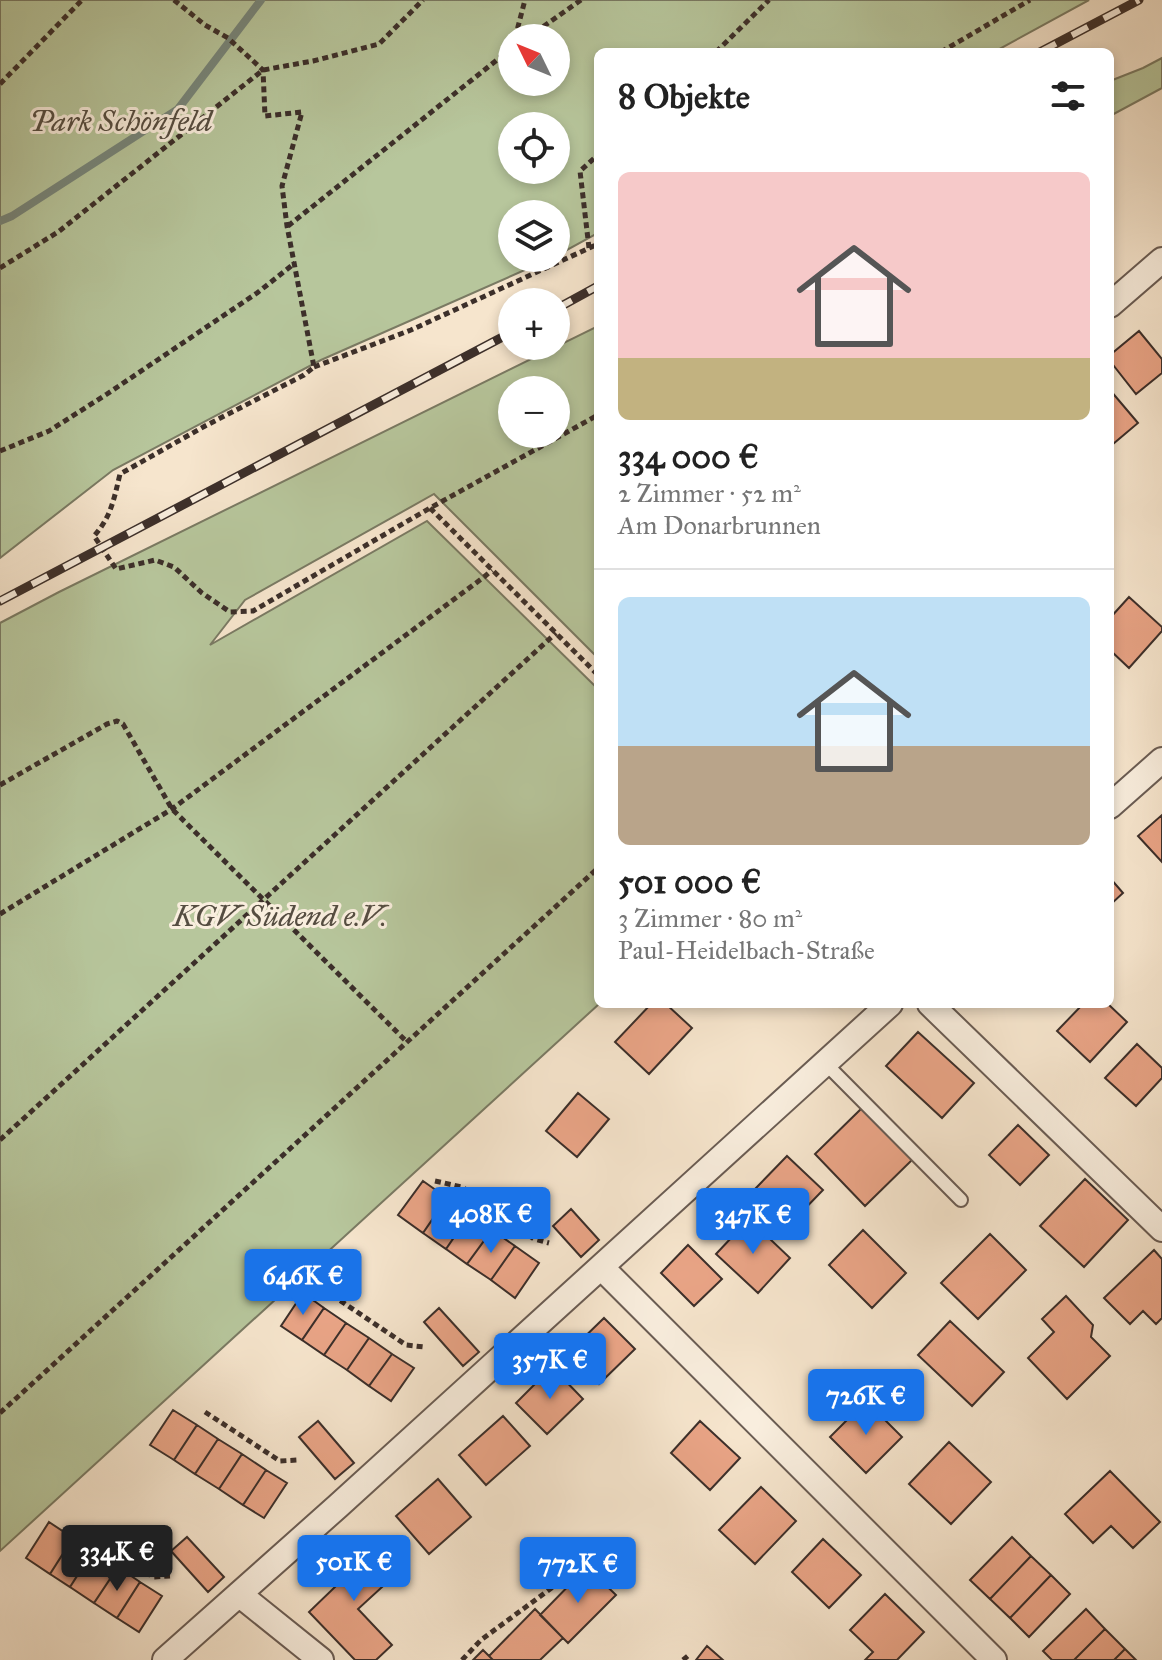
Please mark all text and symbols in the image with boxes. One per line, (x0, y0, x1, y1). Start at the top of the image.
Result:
north arrow (498, 24, 570, 96)
map controls (498, 24, 570, 448)
icon: filters (1046, 74, 1090, 118)
text: 8 Objekte (618, 76, 750, 117)
park label: Park Schönfeld (30, 103, 215, 139)
button: locate (498, 112, 570, 184)
button: layers (498, 200, 570, 272)
icon: home (782, 224, 926, 368)
button: + (498, 288, 570, 360)
button: − (498, 376, 570, 448)
text: 334 000 € (618, 436, 759, 477)
text: 2 Zimmer · 52 m² (618, 477, 801, 509)
text: Am Donarbrunnen (618, 509, 821, 541)
icon: home (782, 649, 926, 793)
text: 501 000 € (618, 861, 761, 902)
park label: KGV Südend e.V. (171, 898, 390, 934)
text: 3 Zimmer · 80 m² (618, 902, 802, 934)
text: Paul-Heidelbach-Straße (618, 934, 875, 966)
pin: 408K € (426, 1187, 556, 1255)
pin: 347K € (688, 1188, 818, 1256)
text: 408K € (449, 1197, 533, 1229)
text: 347K € (714, 1198, 792, 1230)
pin: 646K € (238, 1249, 368, 1317)
text: 646K € (263, 1259, 343, 1291)
pin: 357K € (485, 1333, 615, 1401)
text: 357K € (512, 1343, 588, 1375)
pin: 726K € (801, 1369, 931, 1437)
text: 726K € (826, 1379, 906, 1411)
pin: 334K € (52, 1525, 182, 1593)
text: 334K € (79, 1535, 155, 1567)
pin: 501K € (289, 1535, 419, 1603)
pin: 772K € (513, 1537, 643, 1605)
text: 501K € (315, 1545, 393, 1577)
text: 772K € (538, 1547, 618, 1579)

